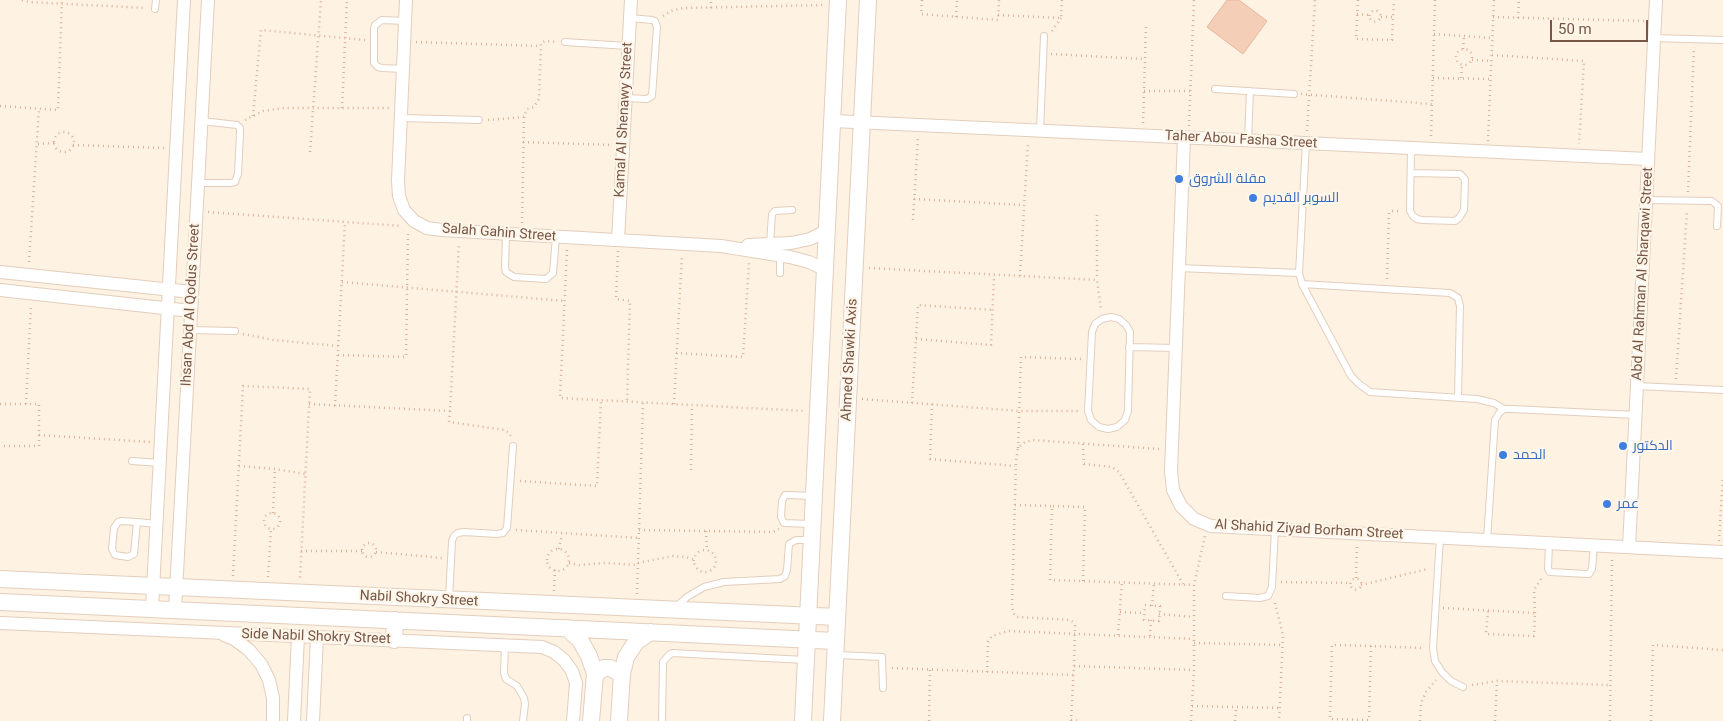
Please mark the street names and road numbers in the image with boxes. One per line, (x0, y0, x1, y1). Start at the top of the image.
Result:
street label: Kamal Al Shenawy Street (612, 42, 636, 198)
street label: Taher Abou Fasha Street (1164, 128, 1318, 152)
street label: Abd Al Rahman Al Sharqawi Street (1629, 167, 1657, 381)
street label: Salah Gahin Street (441, 221, 557, 245)
street label: Ihsan Abd Al Qodus Street (178, 223, 204, 387)
street label: Ahmed Shawki Axis (838, 298, 862, 422)
street label: Al Shahid Ziyad Borham Street (1214, 517, 1404, 543)
street label: Nabil Shokry Street (359, 588, 479, 610)
street label: Side Nabil Shokry Street (241, 626, 391, 648)

